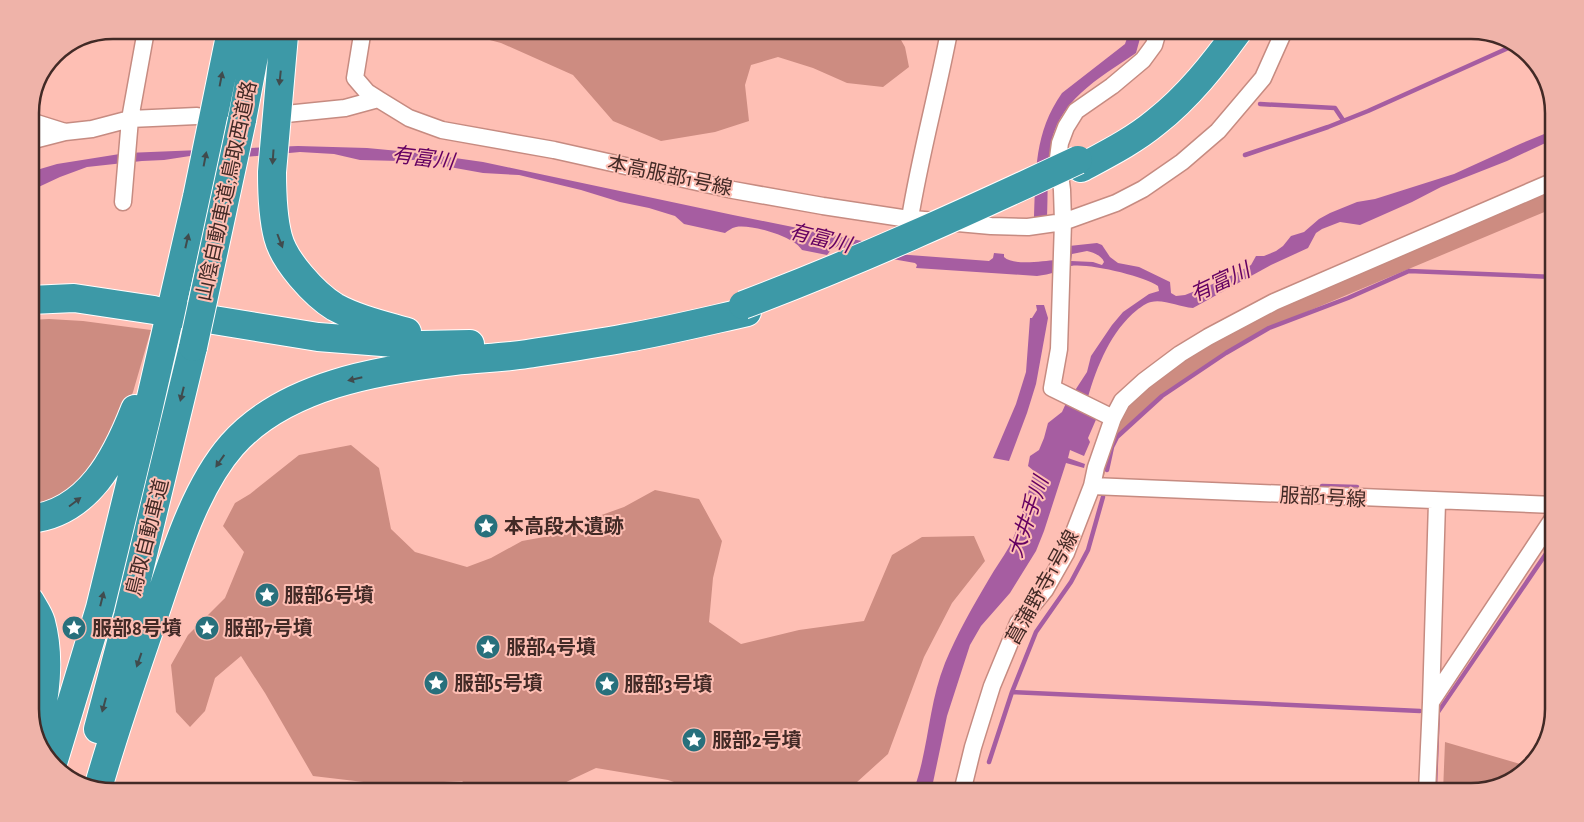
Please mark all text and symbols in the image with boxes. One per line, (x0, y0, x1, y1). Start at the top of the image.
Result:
one-way arrow (276, 70, 284, 86)
one-way arrow (217, 71, 225, 86)
street label: 山陰自動車道;鳥取西道路 (193, 79, 260, 303)
water label: 有富川 (390, 143, 458, 173)
one-way arrow (268, 149, 276, 165)
street label: 本高服部1号線 (606, 151, 734, 199)
one-way arrow (201, 152, 209, 167)
water label: 有富川 (787, 220, 855, 257)
one-way arrow (183, 234, 191, 249)
one-way arrow (277, 234, 285, 248)
water label: 有富川 (1187, 258, 1255, 305)
one-way arrow (348, 375, 363, 383)
one-way arrow (178, 387, 186, 402)
one-way arrow (215, 454, 225, 468)
water label: 大井手川 (1004, 472, 1053, 560)
street label: 鳥取自動車道 (123, 476, 172, 598)
street label: 服部1号線 (1279, 484, 1367, 510)
one-way arrow (68, 497, 82, 507)
place icon: 本高段木遺跡 (473, 513, 499, 539)
place label: 本高段木遺跡 (504, 516, 624, 537)
street label: 菖蒲野寺1号線 (1002, 526, 1082, 648)
place icon: 服部6号墳 (254, 582, 280, 608)
place label: 服部6号墳 (284, 585, 374, 606)
one-way arrow (98, 591, 106, 606)
place icon: 服部8号墳 (61, 615, 87, 641)
place icon: 服部7号墳 (194, 615, 220, 641)
place label: 服部8号墳 (92, 618, 182, 639)
place label: 服部7号墳 (224, 618, 313, 639)
place icon: 服部4号墳 (475, 634, 501, 660)
place label: 服部4号墳 (506, 637, 596, 658)
one-way arrow (135, 653, 143, 668)
place icon: 服部5号墳 (423, 670, 449, 696)
place icon: 服部3号墳 (594, 671, 620, 697)
place label: 服部5号墳 (454, 673, 543, 694)
place label: 服部3号墳 (624, 674, 713, 695)
one-way arrow (100, 697, 108, 712)
place icon: 服部2号墳 (681, 727, 707, 753)
place label: 服部2号墳 (712, 730, 801, 751)

